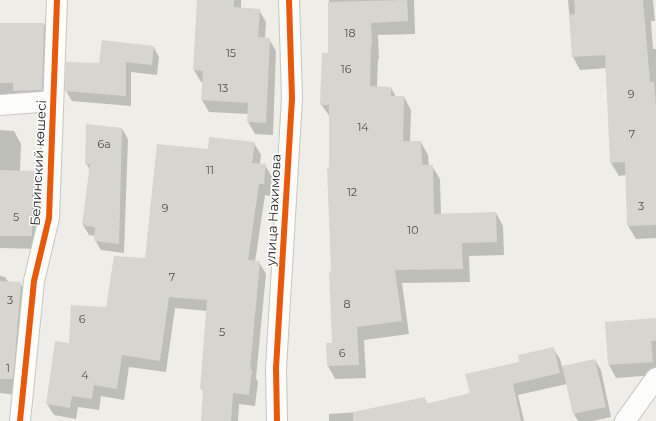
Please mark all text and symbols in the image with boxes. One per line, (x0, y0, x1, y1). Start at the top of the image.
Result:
house number: 18 (345, 27, 355, 41)
house number: 15 (226, 47, 236, 61)
house number: 16 (341, 63, 351, 77)
house number: 13 (218, 82, 228, 96)
house number: 9 (628, 88, 634, 102)
street label: Белинский көшесi (28, 100, 50, 226)
house number: 14 (357, 121, 369, 135)
house number: 7 (629, 128, 635, 142)
house number: 6а (97, 138, 111, 152)
street label: улица Нахимова (263, 154, 285, 266)
house number: 11 (206, 164, 214, 178)
house number: 12 (347, 186, 357, 200)
house number: 3 (638, 200, 644, 214)
house number: 9 (162, 202, 168, 216)
house number: 5 (13, 211, 19, 225)
house number: 10 (407, 224, 419, 238)
house number: 7 (169, 271, 175, 285)
house number: 3 (7, 294, 13, 308)
house number: 8 (343, 298, 351, 312)
house number: 6 (79, 313, 85, 327)
house number: 5 (219, 326, 225, 340)
house number: 6 (339, 347, 345, 361)
house number: 1 (6, 362, 10, 376)
house number: 4 (81, 369, 89, 383)

